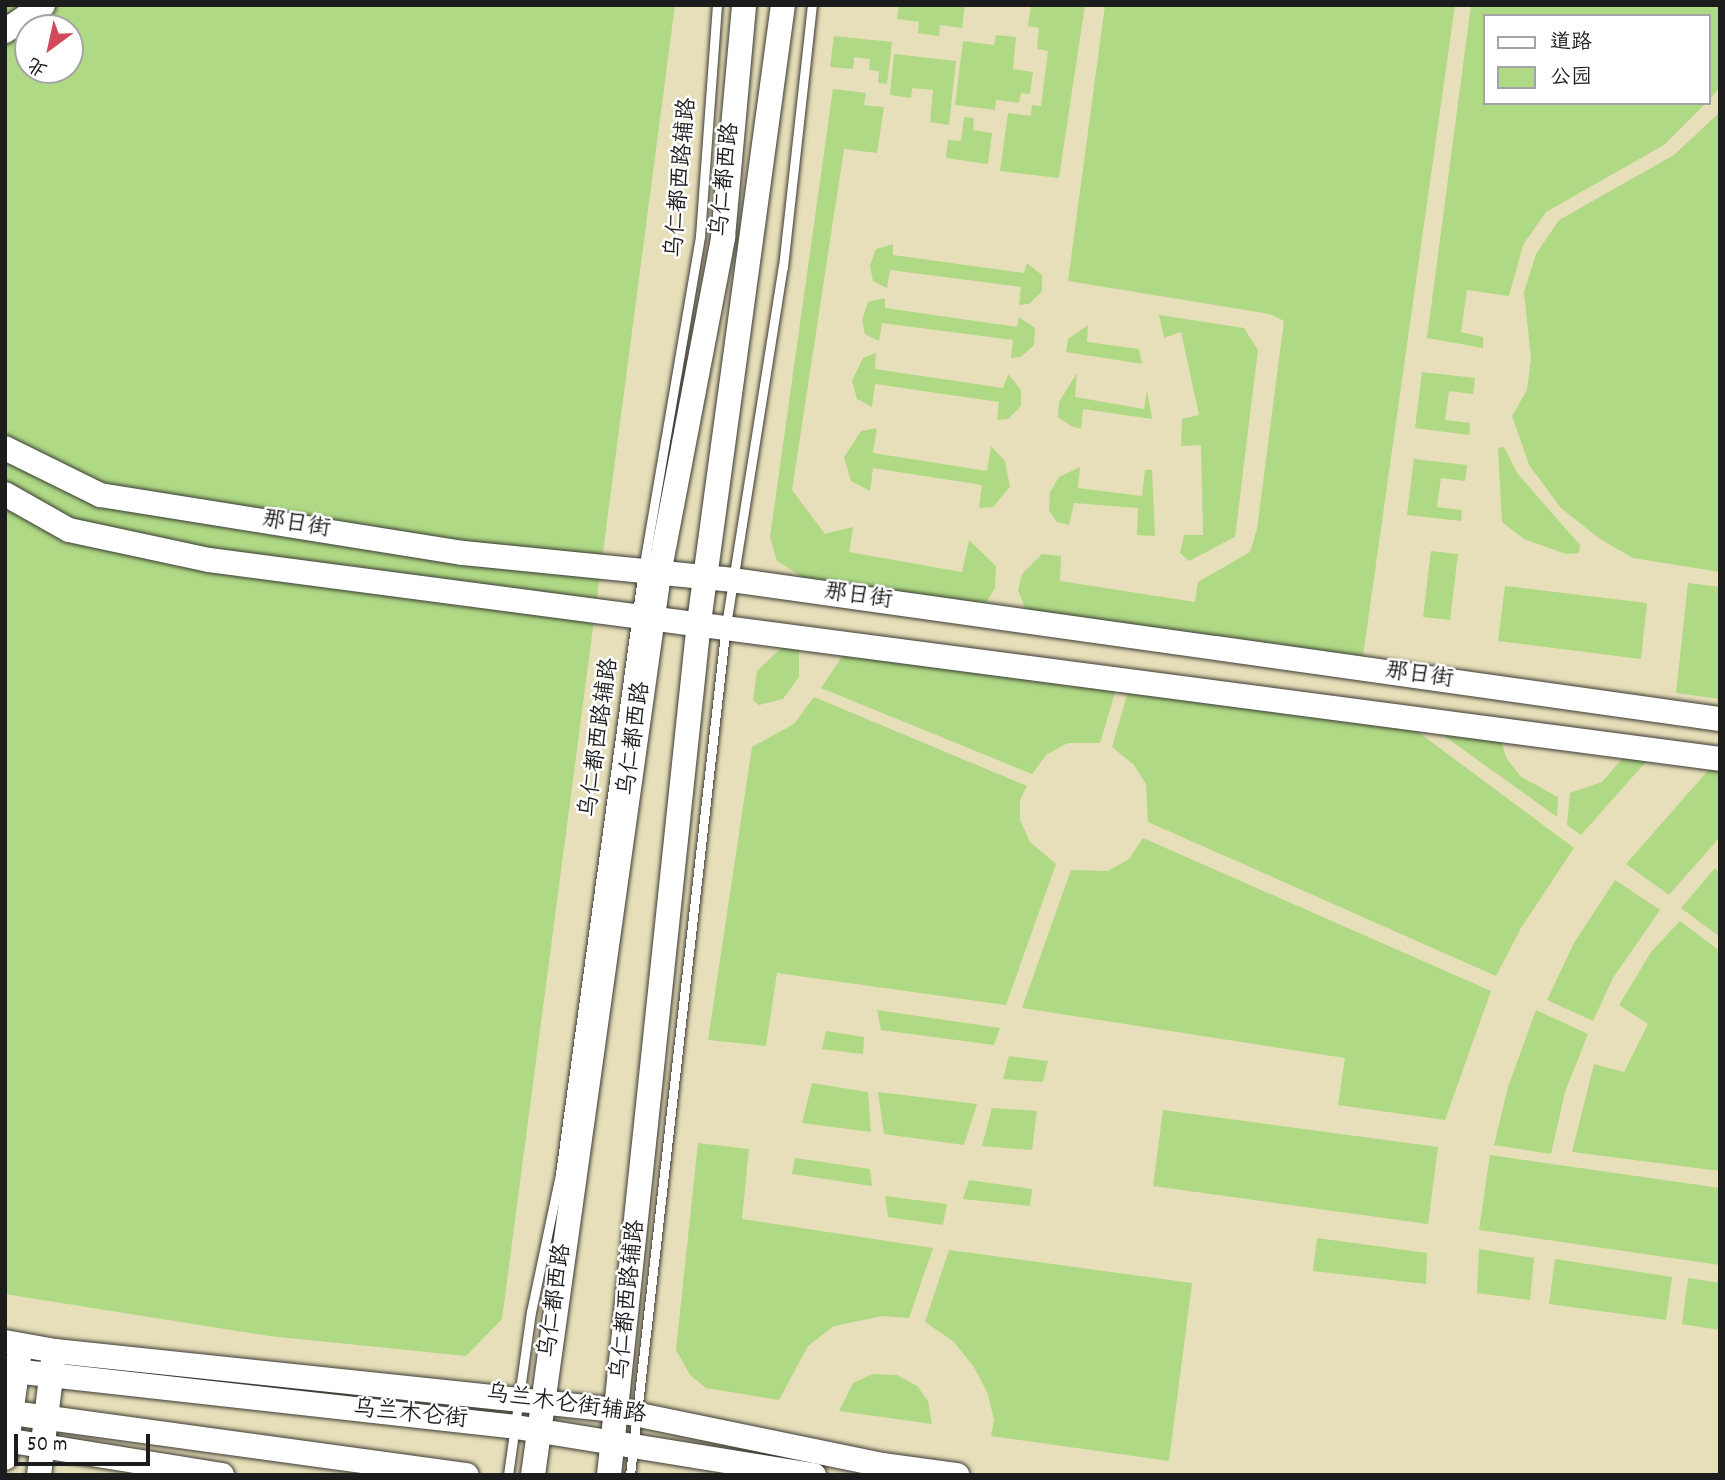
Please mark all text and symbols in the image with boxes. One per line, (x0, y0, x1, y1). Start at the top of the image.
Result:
north arrow (14, 14, 84, 84)
legend (1484, 14, 1711, 105)
text: 道路 (1550, 29, 1592, 59)
text: 北 (23, 49, 54, 82)
text: 公园 (1550, 64, 1592, 94)
street label: 乌仁都西路辅路 (662, 97, 704, 259)
street label: 乌仁都西路 (707, 121, 747, 239)
street label: 那日街 (260, 507, 332, 545)
street label: 那日街 (822, 580, 894, 616)
street label: 乌仁都西路辅路 (576, 656, 626, 820)
street label: 那日街 (1383, 659, 1455, 695)
street label: 乌仁都西路 (614, 680, 658, 798)
street label: 乌仁都西路辅路 (608, 1218, 652, 1382)
street label: 乌仁都西路 (535, 1242, 579, 1360)
street label: 乌兰木仑街辅路 (484, 1381, 648, 1431)
street label: 乌兰木仑街 (351, 1396, 469, 1436)
scale bar (18, 1420, 154, 1464)
text: 50 m (27, 1431, 67, 1461)

